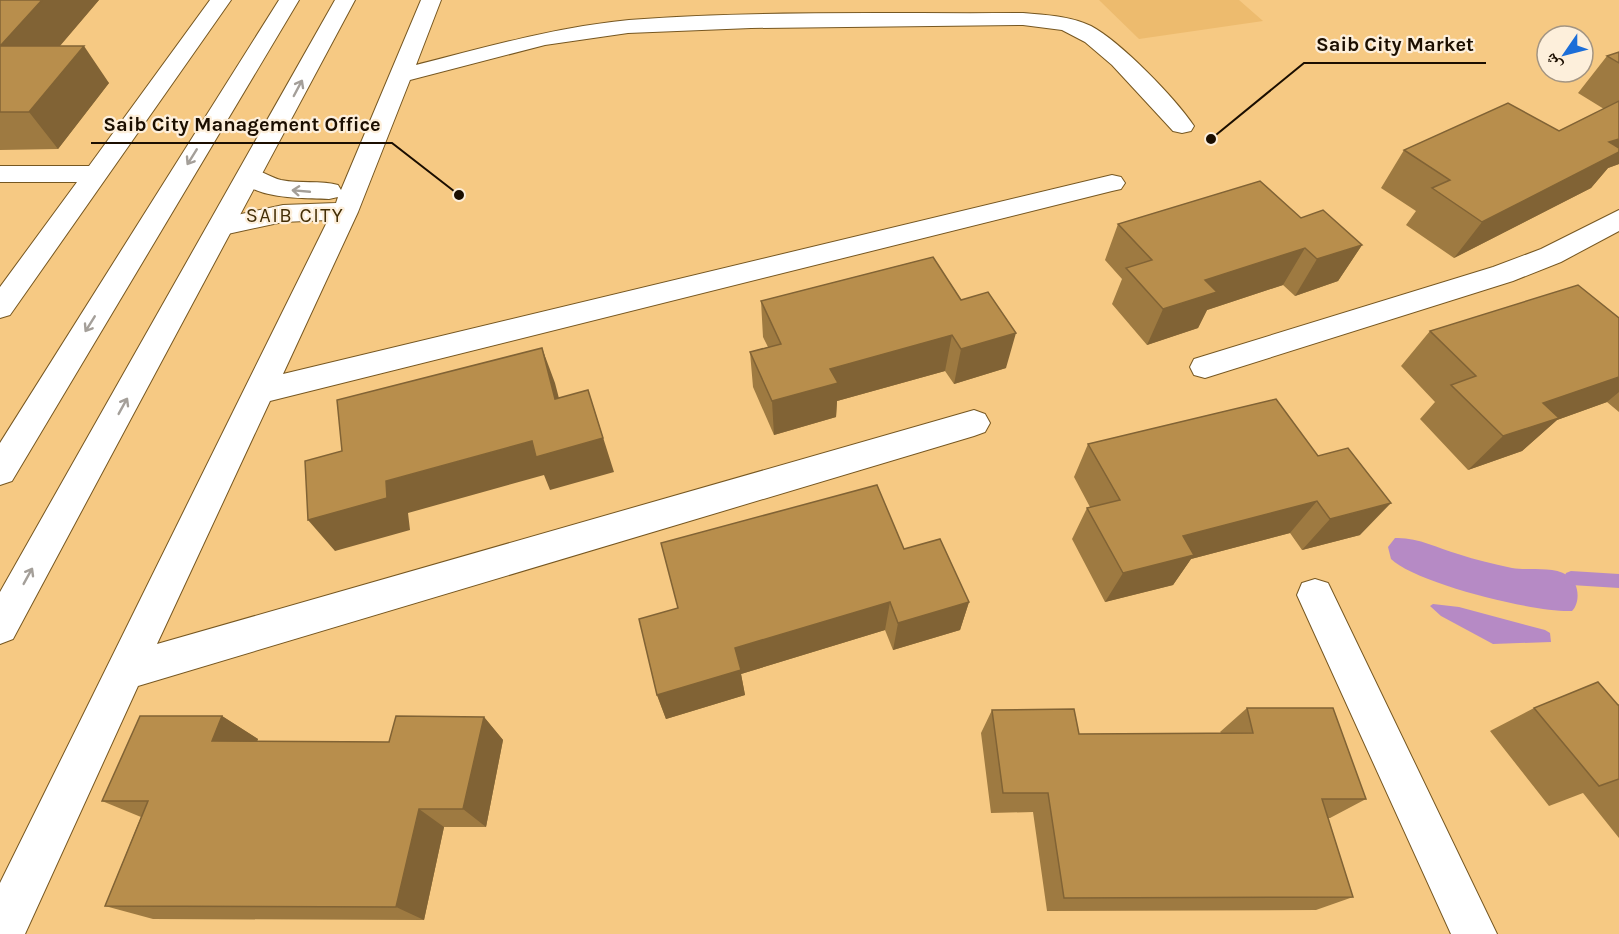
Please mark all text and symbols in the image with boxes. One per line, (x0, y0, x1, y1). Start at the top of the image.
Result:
north arrow (1535, 24, 1595, 84)
callout: Saib City Market (1304, 25, 1486, 63)
text: Saib City Market (1316, 33, 1474, 56)
text: ش (1540, 50, 1566, 75)
one-way arrow (292, 80, 304, 97)
callout: Saib City Management Office (91, 105, 392, 143)
text: Saib City Management Office (103, 113, 381, 136)
one-way arrow (186, 148, 198, 165)
one-way arrow (292, 185, 312, 196)
district label: SAIB CITY (246, 204, 344, 227)
one-way arrow (84, 315, 97, 332)
one-way arrow (117, 398, 129, 415)
one-way arrow (23, 568, 34, 586)

